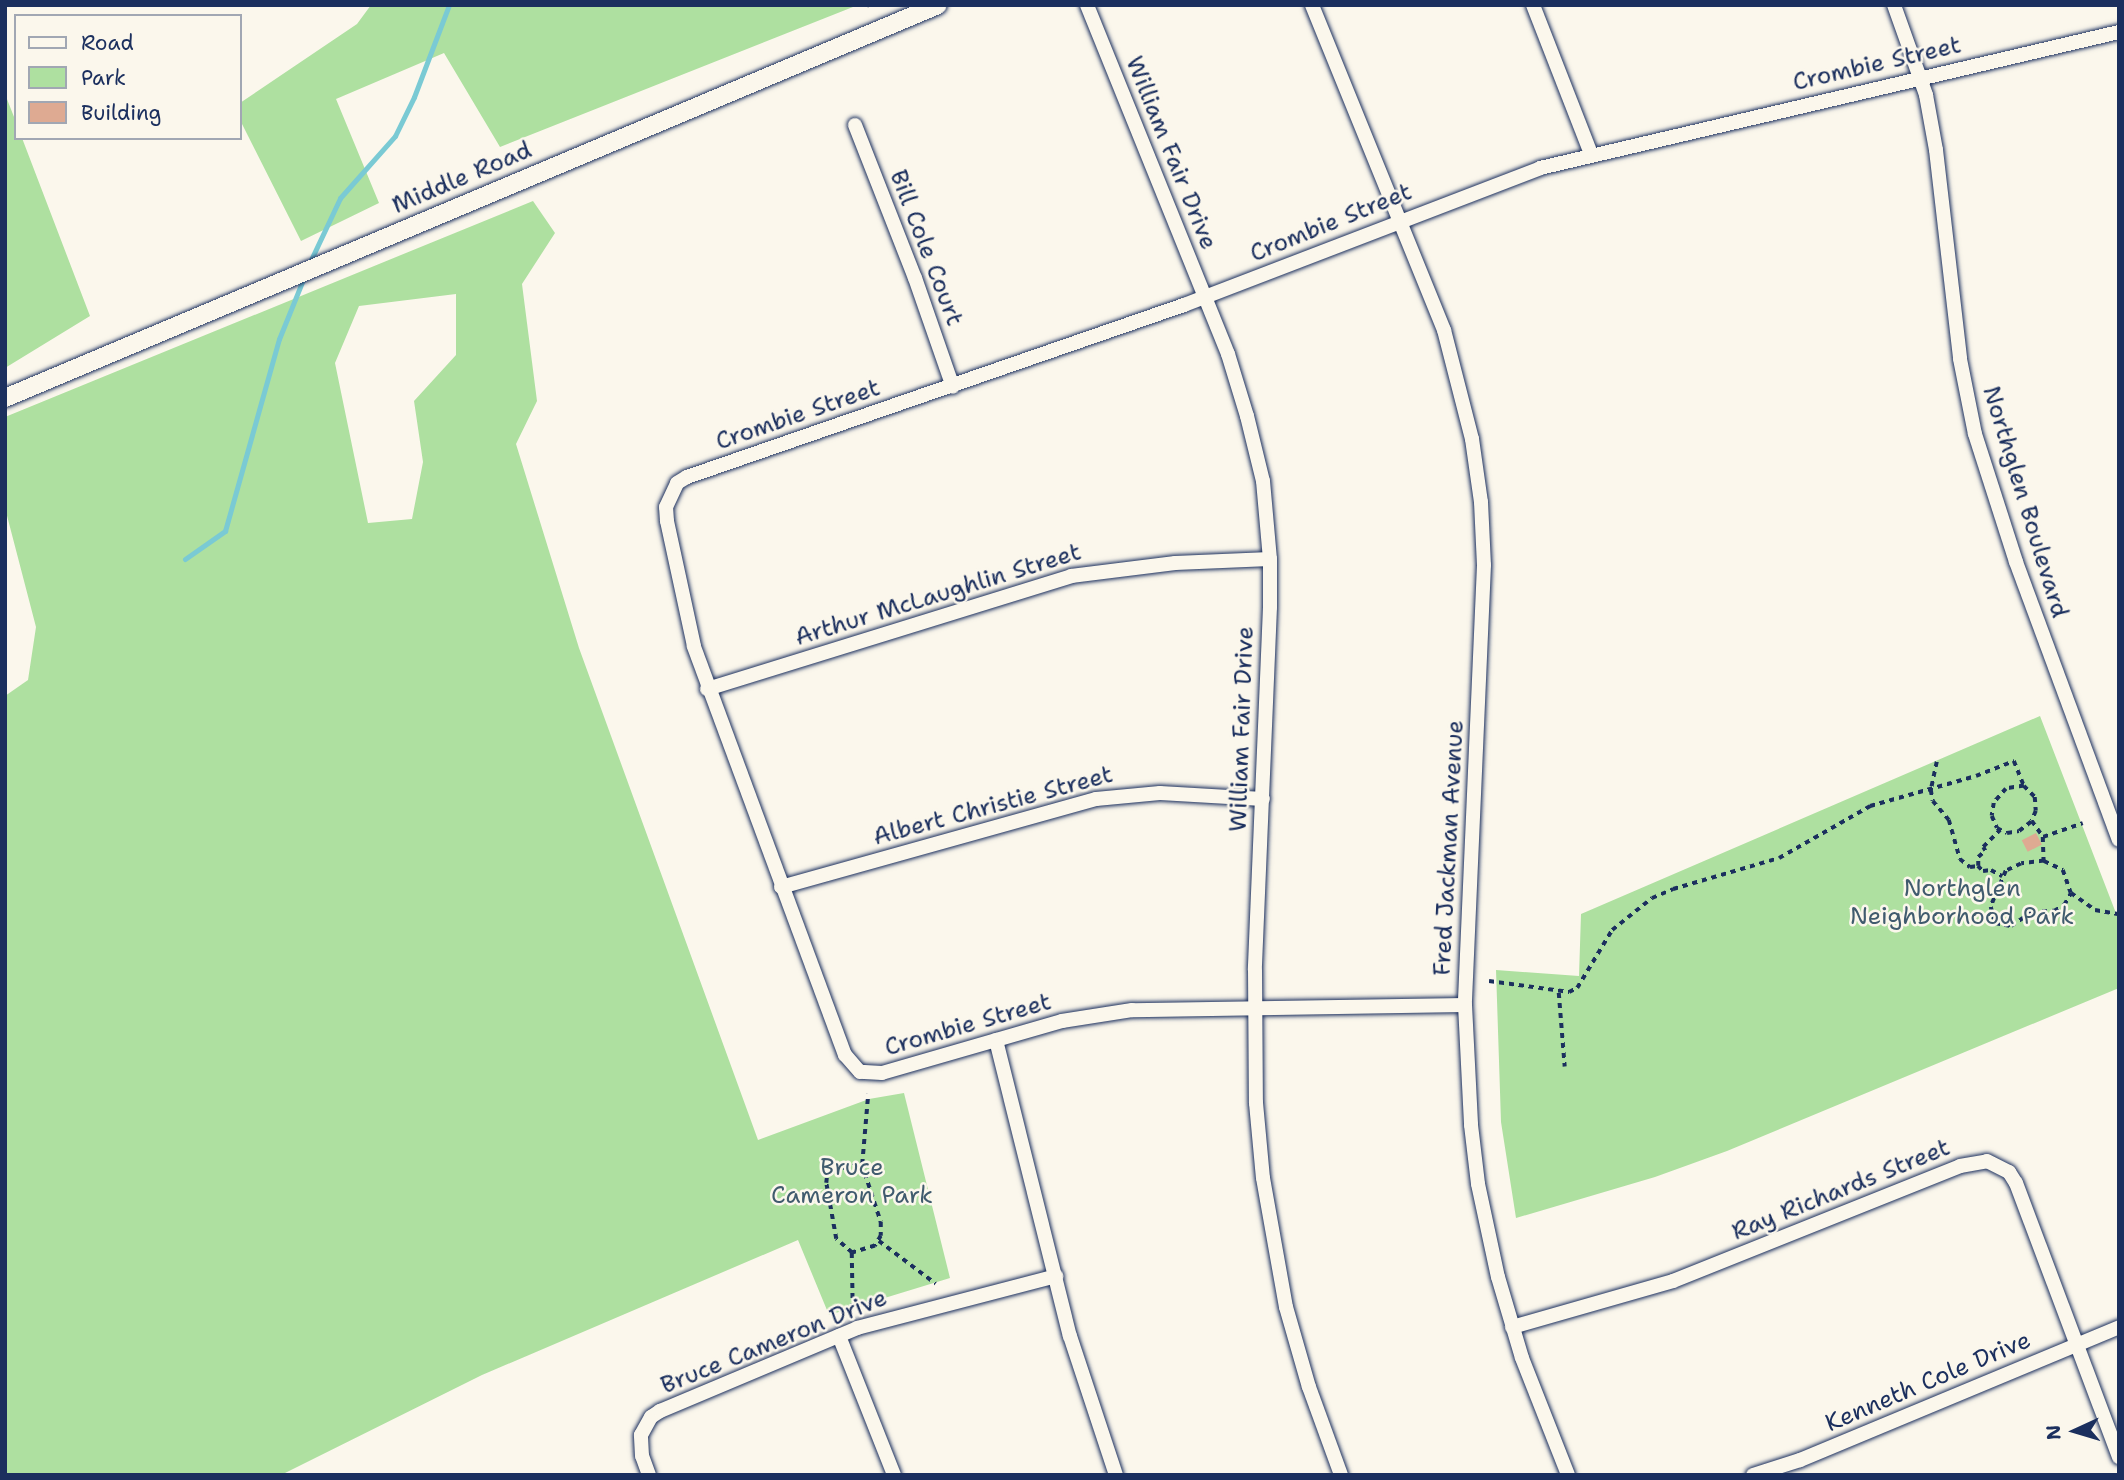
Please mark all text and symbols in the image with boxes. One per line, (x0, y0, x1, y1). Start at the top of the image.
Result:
legend (14, 14, 242, 140)
text: Road (81, 29, 134, 57)
street label: Crombie Street (1790, 31, 1964, 97)
street label: William Fair Drive (1119, 52, 1223, 254)
text: Park (81, 64, 126, 92)
text: Building (81, 99, 161, 127)
street label: Middle Road (388, 136, 536, 220)
street label: Bill Cole Court (883, 166, 969, 330)
street label: Crombie Street (1246, 177, 1416, 269)
street label: Crombie Street (712, 373, 884, 457)
street label: Northglen Boulevard (1976, 383, 2074, 621)
street label: Arthur McLaughlin Street (791, 538, 1085, 652)
street label: William Fair Drive (1224, 626, 1260, 832)
street label: Fred Jackman Avenue (1428, 719, 1470, 977)
street label: Albert Christie Street (870, 760, 1116, 852)
park label: Northglen Neighborhood Park (1850, 875, 2074, 931)
street label: Crombie Street (881, 987, 1055, 1063)
street label: Ray Richards Street (1728, 1133, 1954, 1247)
park label: Bruce Cameron Park (771, 1154, 933, 1210)
street label: Bruce Cameron Drive (657, 1283, 891, 1401)
street label: Kenneth Cole Drive (1821, 1326, 2035, 1438)
north arrow (2040, 1396, 2110, 1466)
text: N (2041, 1424, 2067, 1441)

